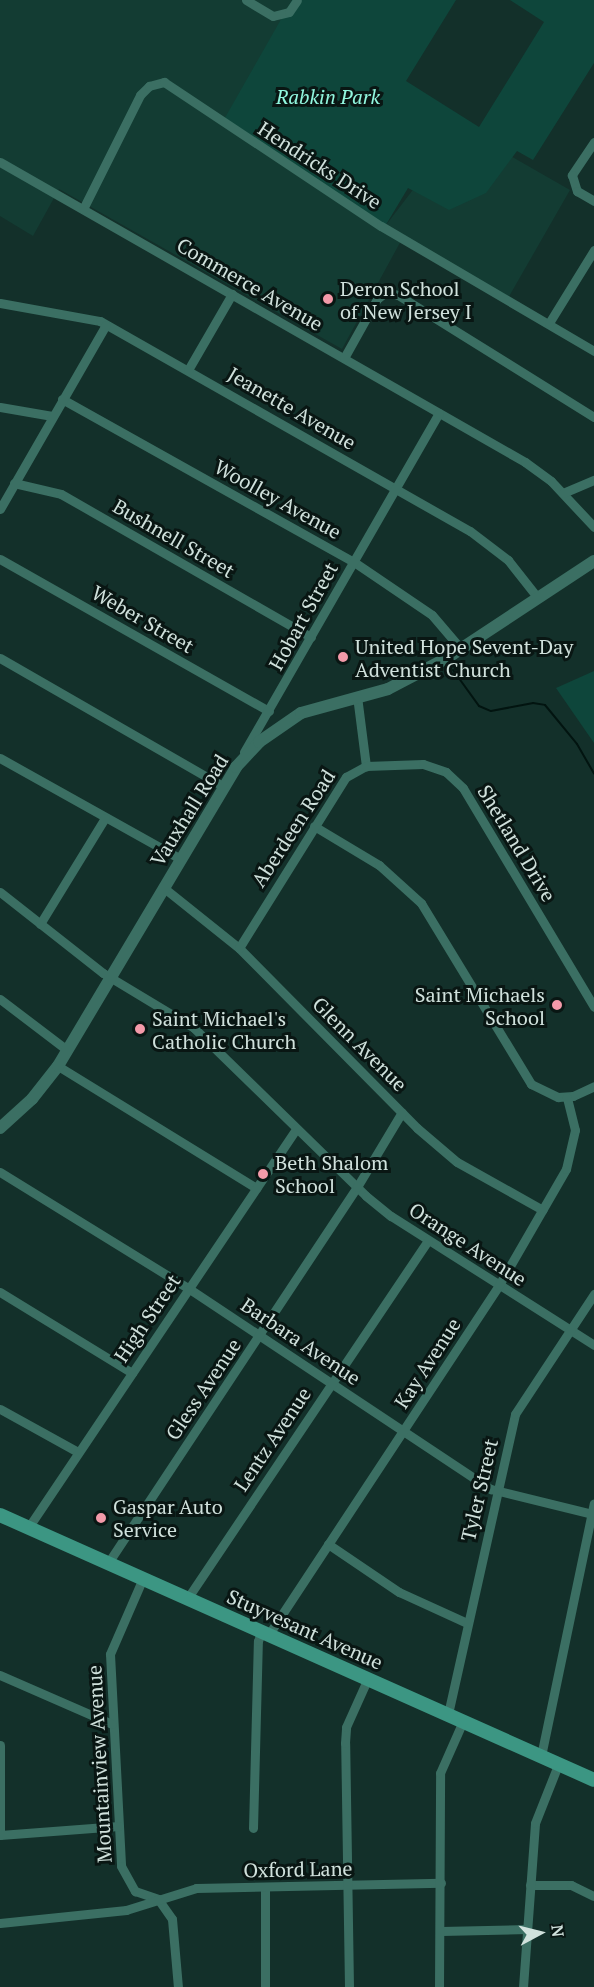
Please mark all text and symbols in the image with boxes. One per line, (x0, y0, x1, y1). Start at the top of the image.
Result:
park label: Rabkin Park (276, 84, 380, 108)
street label: Hendricks Drive (254, 116, 386, 214)
street label: Commerce Avenue (173, 232, 327, 336)
place label: Deron School of New Jersey I (340, 276, 472, 323)
marker: Deron School of New Jersey I (321, 292, 335, 306)
street label: Jeanette Avenue (224, 362, 360, 454)
street label: Woolley Avenue (210, 454, 346, 544)
street label: Bushnell Street (109, 494, 239, 582)
street label: Hobart Street (263, 558, 343, 674)
street label: Weber Street (88, 580, 198, 658)
place label: United Hope Sevent-Day Adventist Church (355, 634, 573, 681)
marker: United Hope Sevent-Day Adventist Church (336, 650, 350, 664)
street label: Vauxhall Road (145, 750, 233, 870)
street label: Aberdeen Road (246, 765, 340, 891)
street label: Shetland Drive (473, 780, 561, 906)
place label: Saint Michaels School (415, 982, 545, 1029)
street label: Glenn Avenue (308, 992, 412, 1096)
marker: Saint Michaels School (550, 998, 564, 1012)
place label: Saint Michael's Catholic Church (152, 1006, 296, 1053)
marker: Saint Michael's Catholic Church (133, 1022, 147, 1036)
place label: Beth Shalom School (275, 1150, 388, 1197)
marker: Beth Shalom School (256, 1167, 270, 1181)
street label: Orange Avenue (405, 1197, 531, 1291)
street label: High Street (109, 1269, 185, 1367)
street label: Barbara Avenue (237, 1292, 365, 1390)
street label: Kay Avenue (389, 1313, 465, 1413)
street label: Gless Avenue (160, 1334, 246, 1444)
street label: Lentz Avenue (228, 1382, 316, 1496)
street label: Tyler Street (456, 1436, 502, 1544)
place label: Gaspar Auto Service (113, 1494, 223, 1541)
marker: Gaspar Auto Service (94, 1511, 108, 1525)
street label: Stuyvesant Avenue (223, 1584, 387, 1674)
street label: Mountainview Avenue (82, 1664, 116, 1864)
street label: Oxford Lane (243, 1856, 353, 1882)
north arrow (510, 1903, 570, 1963)
text: N (546, 1923, 570, 1938)

